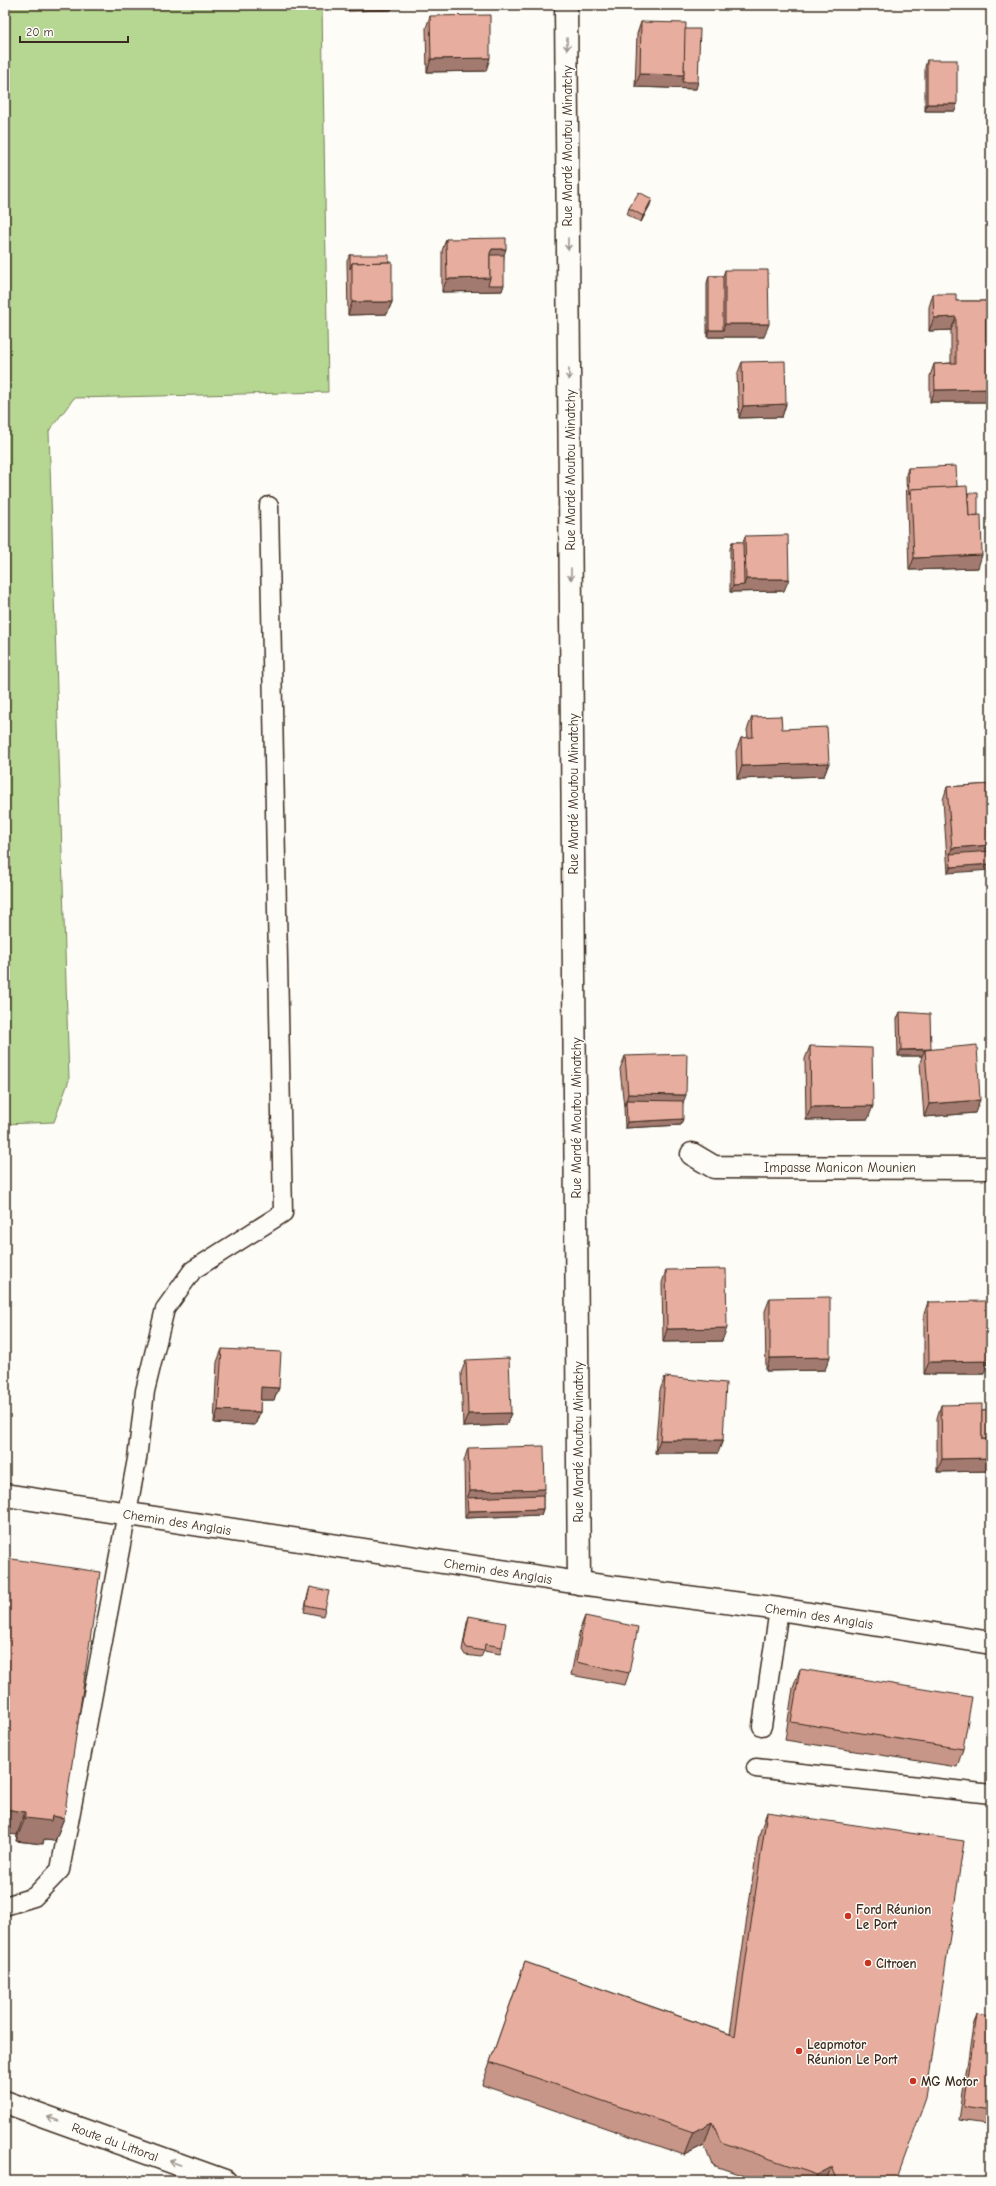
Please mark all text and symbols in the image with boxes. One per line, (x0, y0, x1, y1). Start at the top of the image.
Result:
scale bar (20, 18, 128, 44)
text: 20 m (26, 25, 54, 39)
one-way arrow (563, 37, 571, 50)
street label: Rue Mardé Moutou Minatchy (560, 65, 575, 227)
one-way arrow (564, 237, 572, 250)
one-way arrow (565, 367, 573, 380)
street label: Rue Mardé Moutou Minatchy (563, 389, 578, 551)
one-way arrow (567, 567, 575, 580)
street label: Rue Mardé Moutou Minatchy (566, 713, 581, 875)
street label: Rue Mardé Moutou Minatchy (569, 1037, 584, 1199)
street label: Impasse Manicon Mounien (764, 1160, 916, 1175)
street label: Rue Mardé Moutou Minatchy (571, 1361, 586, 1523)
street label: Chemin des Anglais (122, 1506, 232, 1538)
street label: Chemin des Anglais (443, 1555, 553, 1587)
street label: Chemin des Anglais (764, 1600, 874, 1632)
place label: Ford Réunion Le Port (856, 1902, 931, 1932)
marker: Ford Réunion Le Port (843, 1911, 853, 1921)
place label: Citroen (876, 1956, 916, 1971)
marker: Citroen (863, 1958, 873, 1968)
place label: Leapmotor Réunion Le Port (807, 2037, 898, 2067)
marker: Leapmotor Réunion Le Port (794, 2046, 804, 2056)
place label: MG Motor (921, 2074, 979, 2089)
marker: MG Motor (908, 2076, 918, 2086)
one-way arrow (47, 2115, 59, 2123)
street label: Route du Littoral (70, 2119, 160, 2165)
one-way arrow (169, 2159, 182, 2166)

